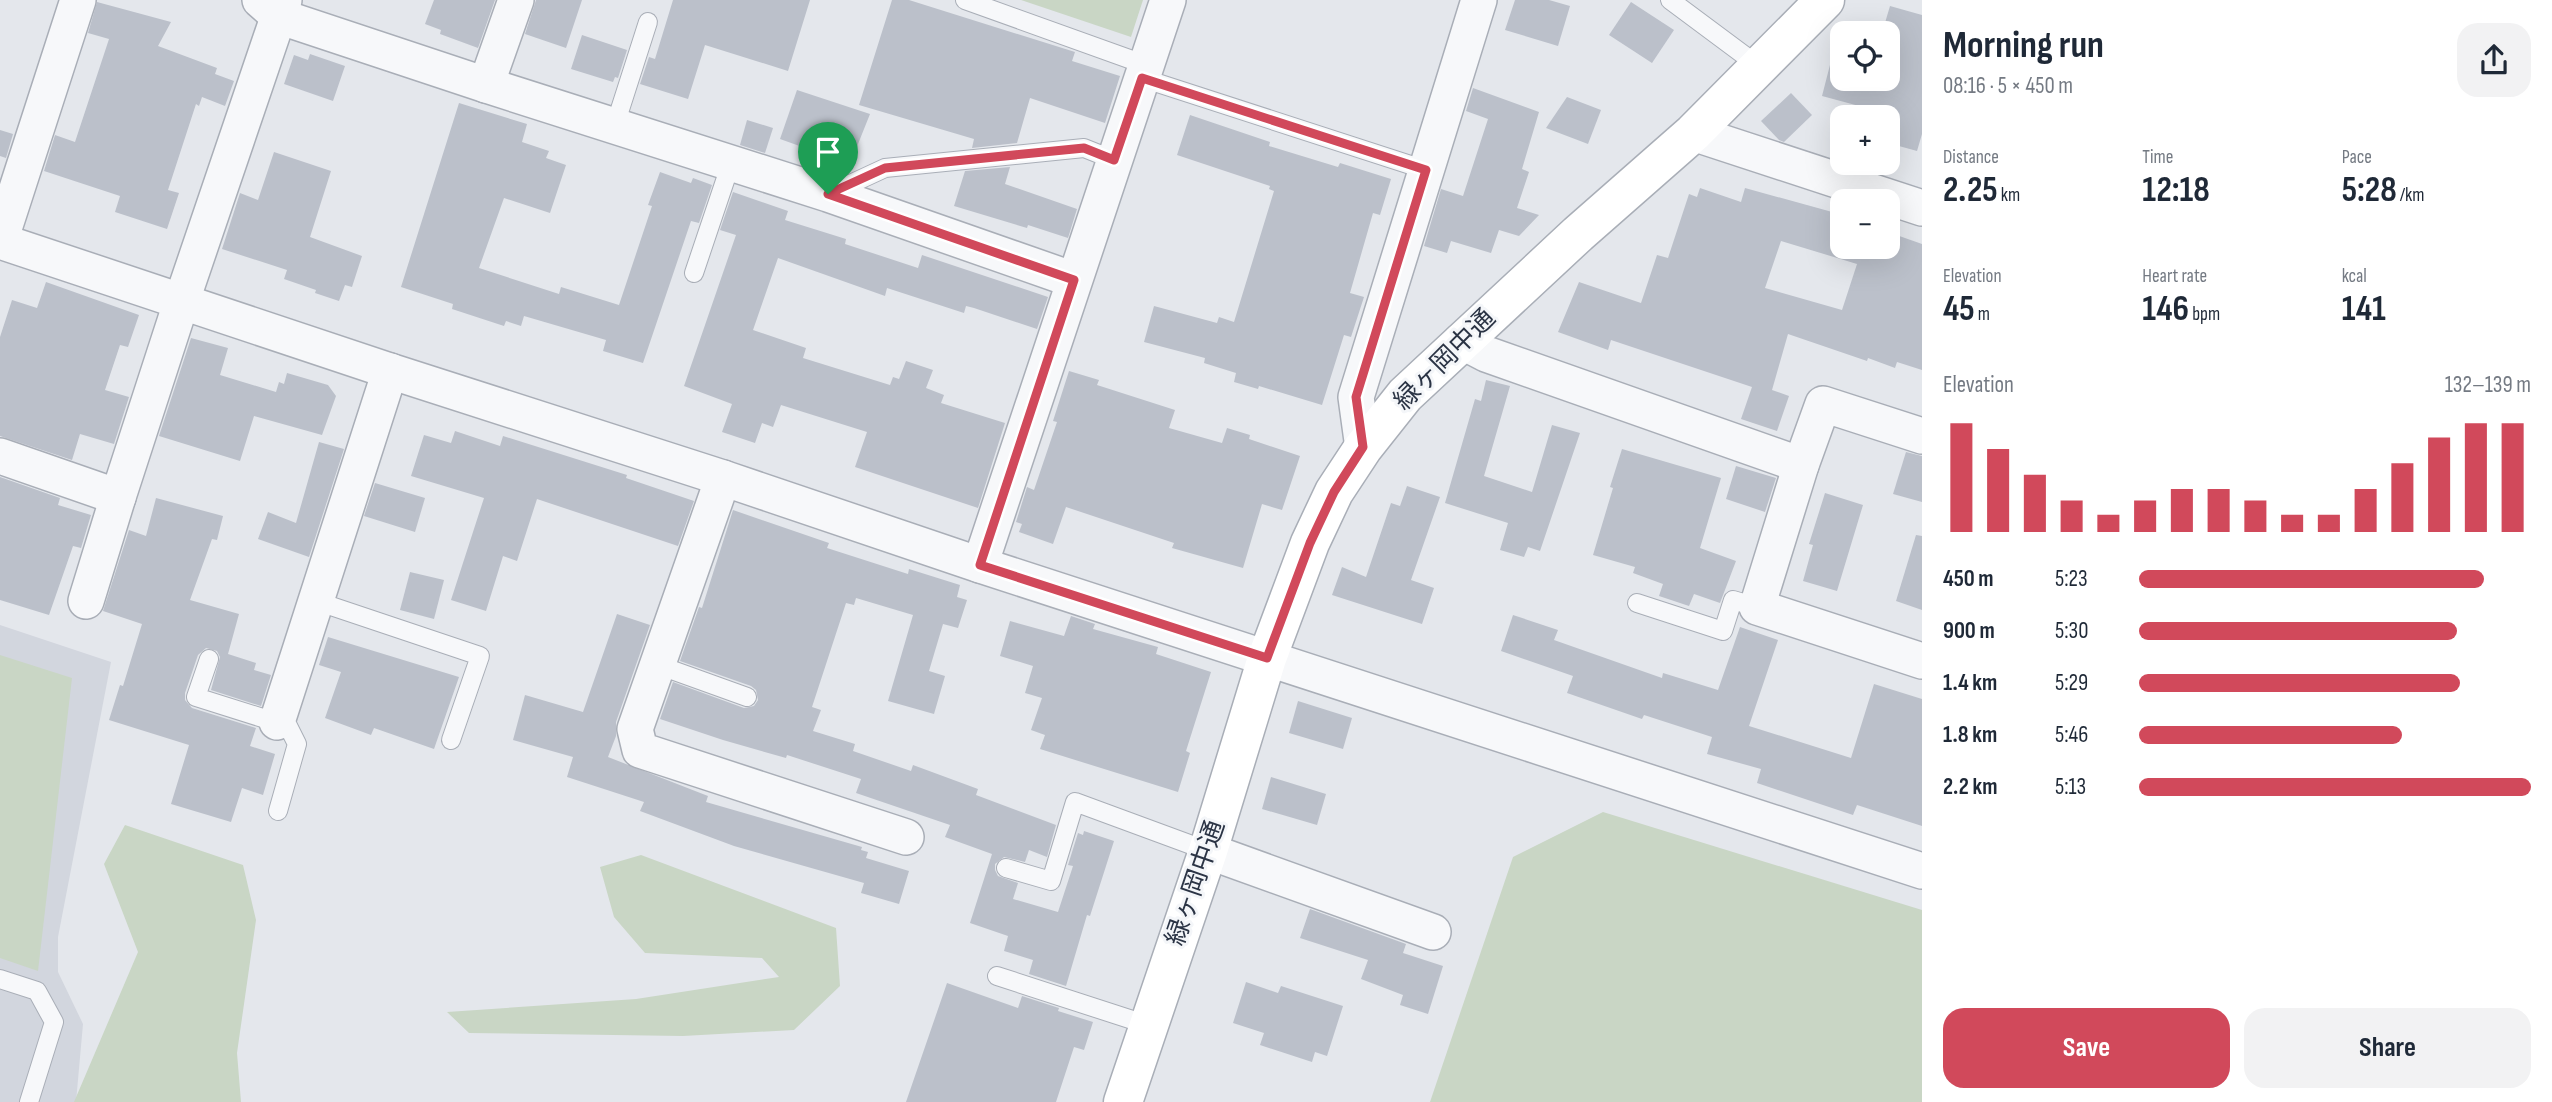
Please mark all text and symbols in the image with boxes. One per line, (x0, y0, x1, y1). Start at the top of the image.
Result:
map controls (1830, 21, 1900, 259)
button: locate (1830, 21, 1900, 91)
text: Morning run (1943, 23, 2104, 68)
button: share (2457, 23, 2531, 97)
text: 08:16 · 5 × 450 m (1943, 72, 2073, 100)
button: + (1830, 105, 1900, 175)
pin (798, 122, 858, 194)
icon: arrive (809, 133, 847, 171)
text: Distance (1943, 146, 1999, 169)
text: Time (2142, 146, 2173, 169)
text: Pace (2342, 146, 2372, 169)
text: 2.25 (1943, 169, 1998, 212)
text: 12:18 (2142, 169, 2210, 212)
text: 5:28 (2342, 169, 2397, 212)
text: km (1998, 184, 2020, 207)
text: /km (2397, 184, 2424, 207)
button: − (1830, 189, 1900, 259)
text: Elevation (1943, 265, 2002, 288)
text: Heart rate (2142, 265, 2207, 288)
text: kcal (2342, 265, 2367, 288)
text: 45 (1943, 288, 1975, 331)
text: 146 (2142, 288, 2189, 331)
text: 141 (2342, 288, 2386, 331)
street label: 緑ヶ岡中通 (1388, 303, 1502, 417)
text: m (1975, 303, 1990, 326)
text: bpm (2189, 303, 2220, 326)
text: Elevation (1943, 371, 2014, 399)
text: 132–139 m (2445, 371, 2531, 399)
text: 450 m (1943, 565, 1994, 593)
text: 5:23 (2055, 565, 2088, 593)
text: 900 m (1943, 617, 1995, 645)
text: 5:30 (2055, 617, 2088, 645)
text: 1.4 km (1943, 669, 1997, 697)
text: 5:29 (2055, 669, 2088, 697)
text: 1.8 km (1943, 721, 1997, 749)
text: 5:46 (2055, 721, 2088, 749)
text: 2.2 km (1943, 773, 1997, 801)
text: 5:13 (2055, 773, 2086, 801)
street label: 緑ヶ岡中通 (1160, 816, 1232, 950)
button: Save (1943, 1008, 2230, 1088)
button: Share (2244, 1008, 2531, 1088)

